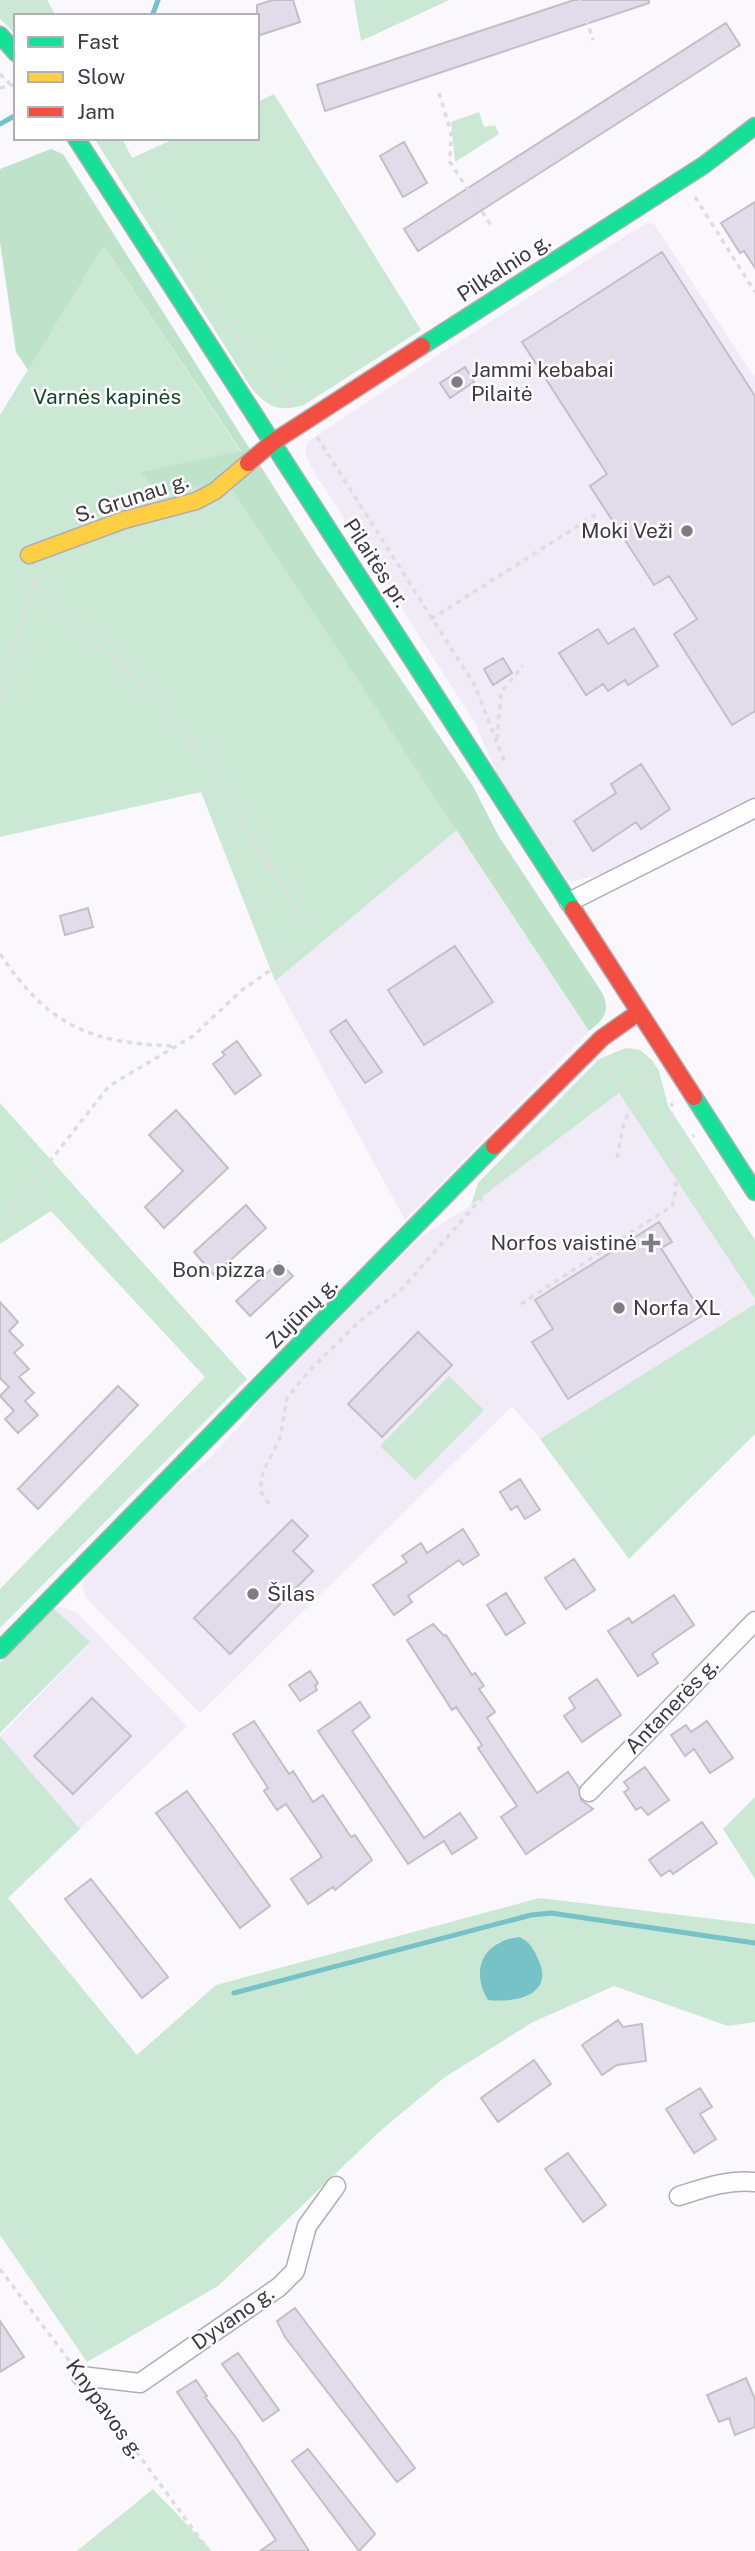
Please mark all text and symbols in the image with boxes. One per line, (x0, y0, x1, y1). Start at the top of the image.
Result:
legend (14, 14, 259, 140)
text: Fast (77, 29, 119, 54)
text: Slow (77, 64, 125, 89)
text: Jam (77, 99, 115, 124)
street label: Pilkalnio g. (452, 228, 555, 307)
place label: Jammi kebabai Pilaitė (471, 357, 614, 406)
marker: Jammi kebabai Pilaitė (449, 374, 465, 390)
park label: Varnės kapinės (33, 384, 181, 409)
street label: S. Grunau g. (72, 467, 192, 528)
street label: Pilaitės pr. (338, 514, 414, 612)
place label: Moki Veži (581, 518, 673, 543)
marker: Moki Veži (679, 523, 695, 539)
place label: Norfos vaistinė (490, 1230, 637, 1255)
marker: Norfos vaistinė (643, 1235, 659, 1251)
place label: Bon pizza (172, 1257, 265, 1282)
marker: Bon pizza (271, 1262, 287, 1278)
street label: Zujūnų g. (261, 1272, 342, 1353)
place label: Norfa XL (633, 1295, 721, 1320)
marker: Norfa XL (611, 1300, 627, 1316)
place label: Šilas (267, 1581, 315, 1606)
marker: Šilas (245, 1586, 261, 1602)
street label: Antanerės g. (620, 1653, 724, 1759)
street label: Dyvano g. (187, 2280, 279, 2355)
street label: Knypavos g. (61, 2354, 150, 2463)

